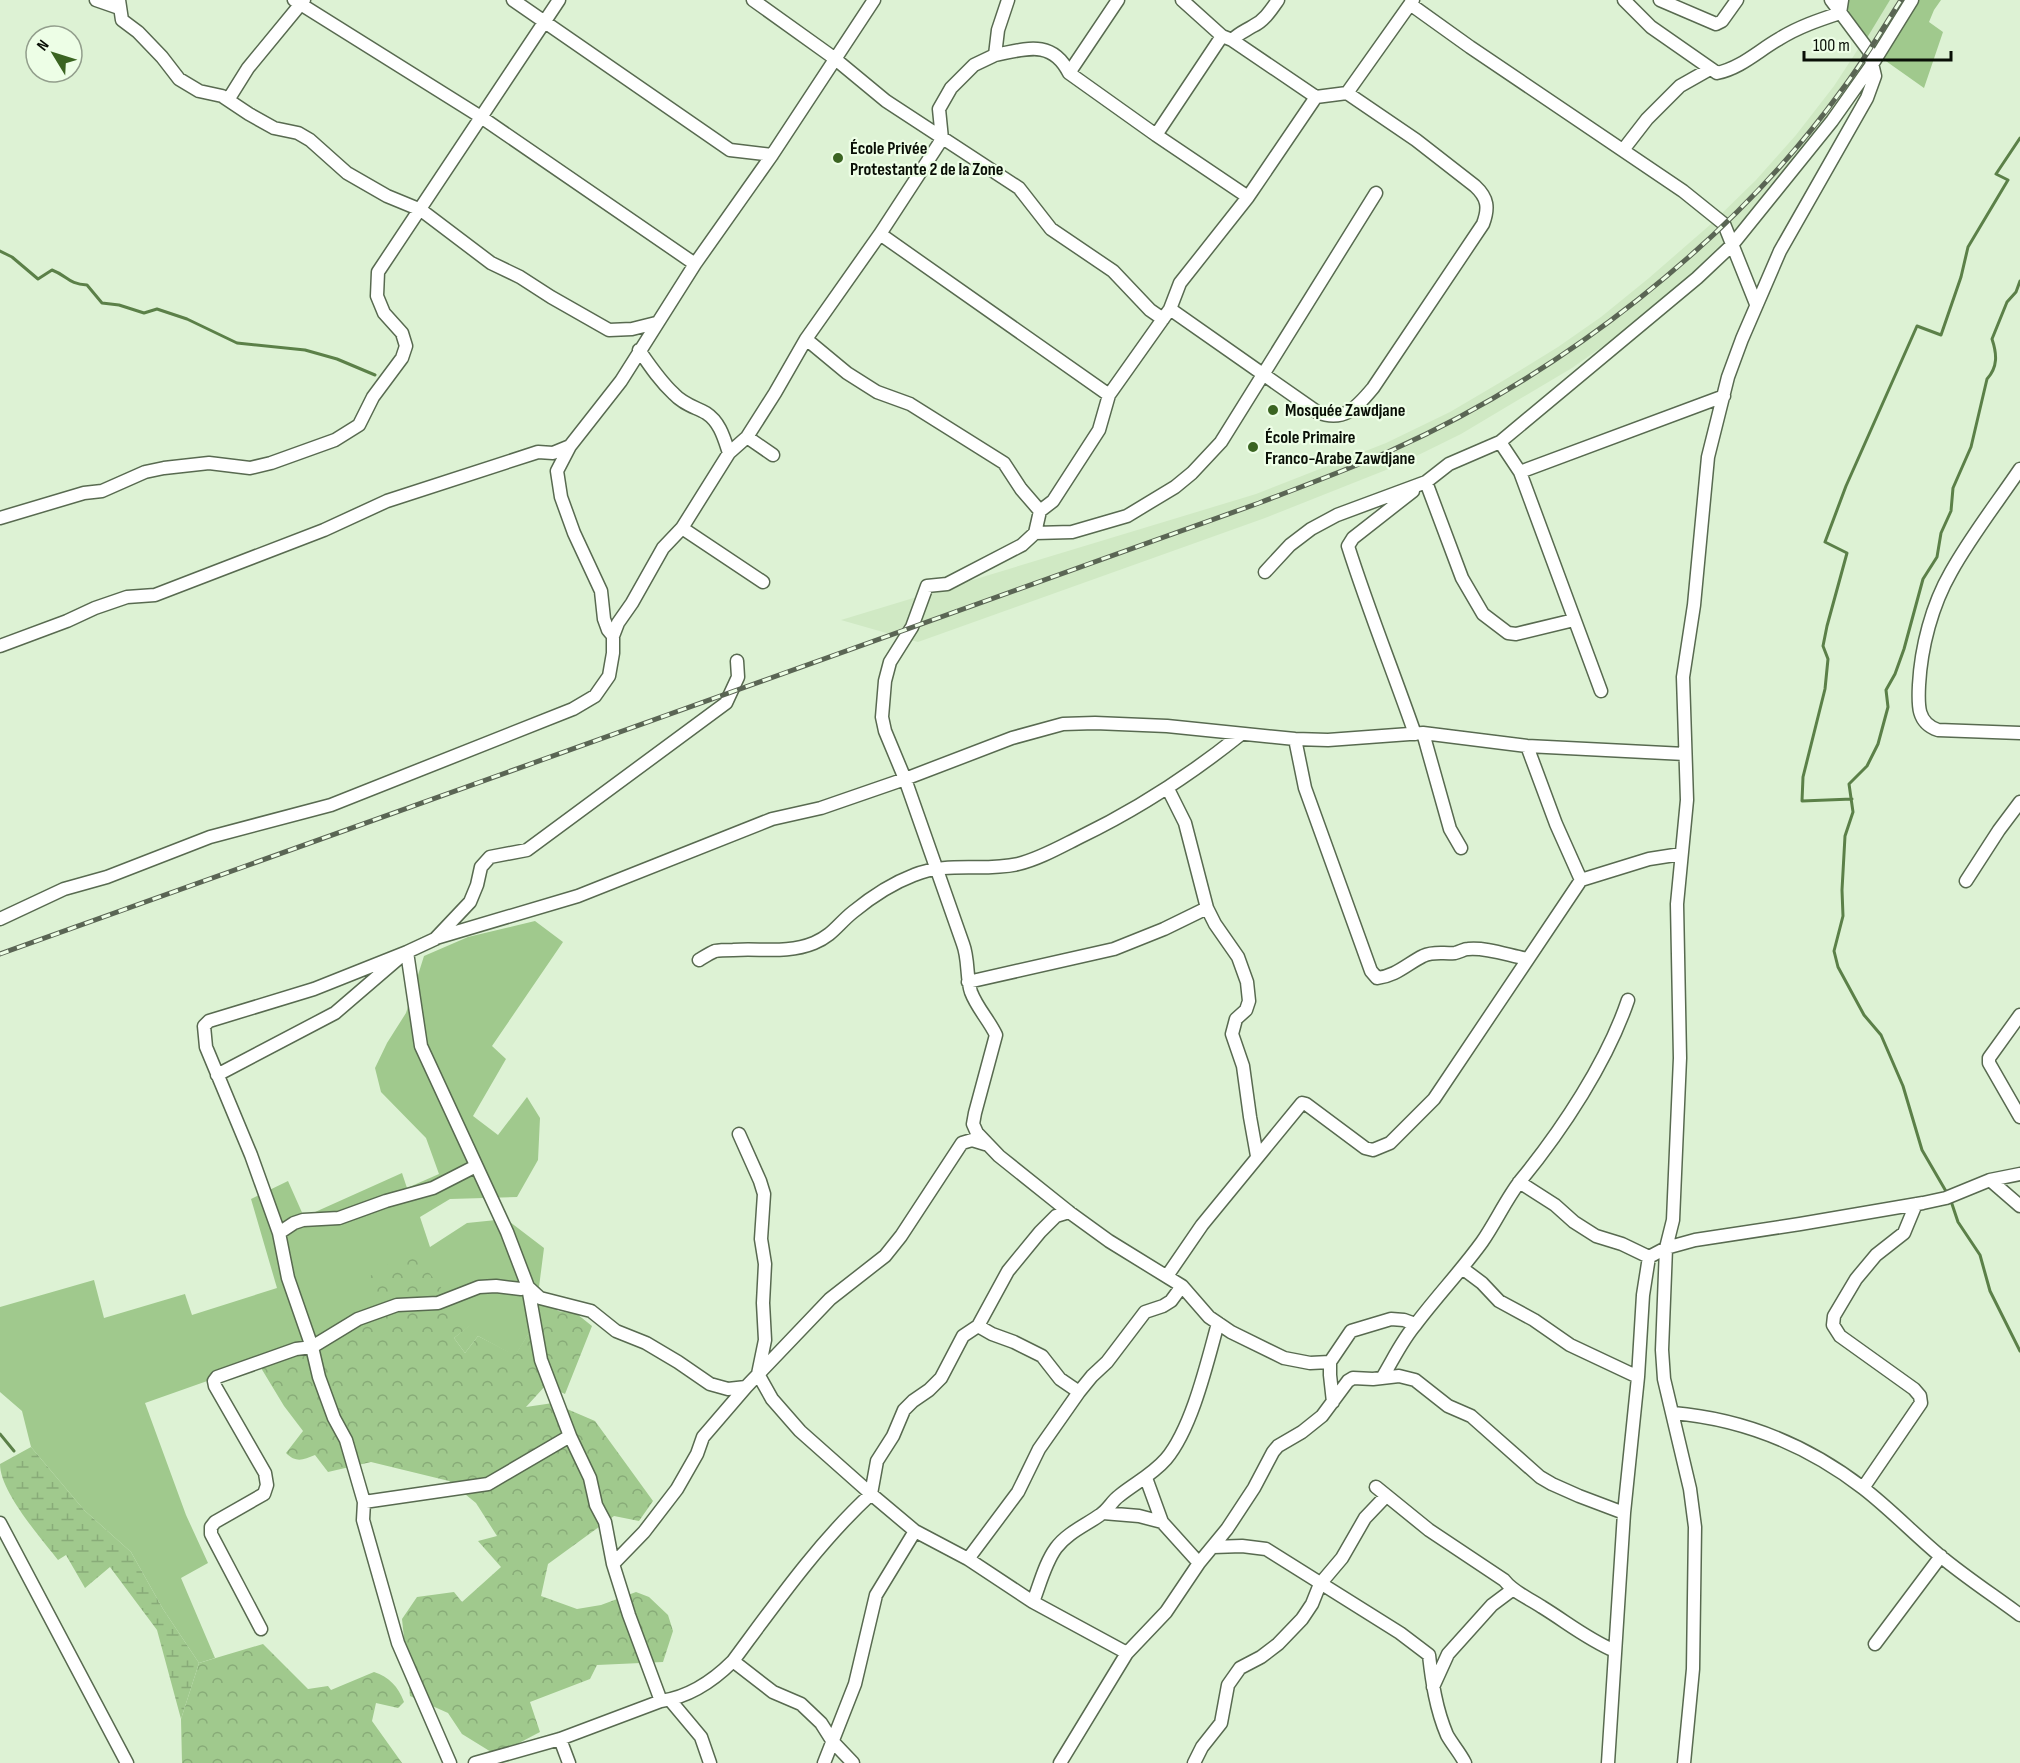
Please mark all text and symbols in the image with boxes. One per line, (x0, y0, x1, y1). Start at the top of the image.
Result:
north arrow (24, 24, 84, 84)
scale bar (1804, 24, 1951, 62)
text: 100 m (1813, 35, 1850, 56)
text: N (33, 36, 53, 55)
place label: École Privée Protestante 2 de la Zone (850, 138, 1004, 180)
marker: École Privée Protestante 2 de la Zone (831, 151, 845, 165)
place label: Mosquée Zawdjane (1285, 400, 1405, 421)
marker: Mosquée Zawdjane (1266, 403, 1280, 417)
place label: École Primaire Franco-Arabe Zawdjane (1265, 427, 1415, 469)
marker: École Primaire Franco-Arabe Zawdjane (1246, 440, 1260, 454)

